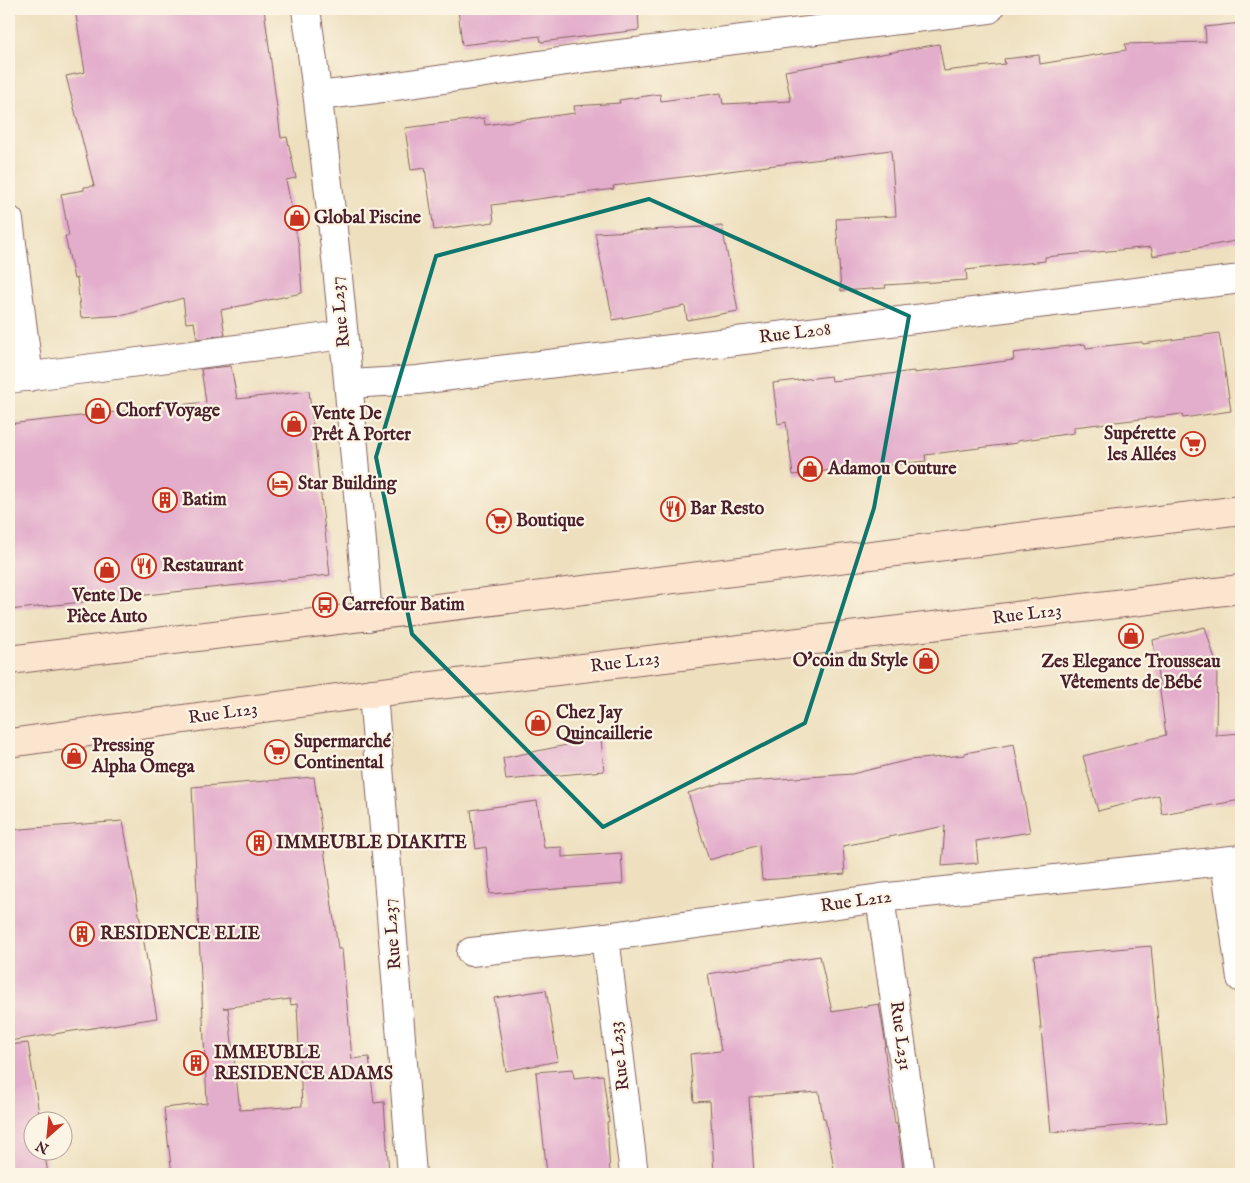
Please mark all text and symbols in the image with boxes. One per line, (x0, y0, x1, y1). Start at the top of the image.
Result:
shop icon: Global Piscine (284, 205, 310, 231)
place label: Global Piscine (314, 207, 422, 230)
street label: Rue L237 (326, 275, 356, 349)
street label: Rue L208 (758, 318, 832, 350)
shop icon: Chorf Voyage (85, 398, 111, 424)
place label: Chorf Voyage (116, 400, 221, 423)
place label: Vente De Prêt À Porter (311, 403, 411, 447)
shop icon: Vente De Prêt À Porter (281, 411, 307, 437)
place label: Supérette les Allées (1104, 423, 1177, 467)
supermarket icon: Supérette les Allées (1180, 431, 1206, 457)
shop icon: Adamou Couture (797, 456, 823, 482)
place label: Adamou Couture (827, 458, 957, 481)
hotel icon: Star Building (267, 471, 293, 497)
place label: Star Building (298, 473, 398, 496)
building icon: Batim (152, 487, 178, 513)
place label: Batim (182, 489, 227, 512)
restaurant icon: Bar Resto (660, 496, 686, 522)
place label: Bar Resto (690, 498, 765, 521)
supermarket icon: Boutique (486, 508, 512, 534)
place label: Boutique (516, 510, 585, 533)
restaurant icon: Restaurant (131, 553, 157, 579)
place label: Restaurant (162, 555, 244, 578)
shop icon: Vente De Pièce Auto (94, 557, 120, 583)
place label: Vente De Pièce Auto (67, 585, 148, 629)
bus stop icon: Carrefour Batim (312, 592, 338, 618)
place label: Carrefour Batim (342, 594, 465, 617)
street label: Rue L123 (991, 599, 1063, 631)
shop icon: Zes Elegance Trousseau Vêtements de Bébé (1118, 623, 1144, 649)
street label: Rue L123 (589, 647, 661, 679)
shop icon: O'coin du Style (913, 648, 939, 674)
place label: O'coin du Style (793, 650, 909, 673)
place label: Zes Elegance Trousseau Vêtements de Bébé (1041, 651, 1221, 695)
street label: Rue L123 (187, 698, 259, 730)
place label: Chez Jay Quincaillerie (556, 702, 653, 746)
shop icon: Chez Jay Quincaillerie (525, 710, 551, 736)
place label: Supermarché Continental (294, 731, 392, 775)
place label: Pressing Alpha Omega (91, 735, 196, 779)
supermarket icon: Supermarché Continental (264, 739, 290, 765)
shop icon: Pressing Alpha Omega (61, 743, 87, 769)
building icon: IMMEUBLE DIAKITE (246, 830, 272, 856)
place label: IMMEUBLE DIAKITE (276, 832, 467, 855)
street label: Rue L212 (819, 886, 893, 918)
street label: Rue L237 (378, 897, 408, 971)
building icon: RESIDENCE ELIE (69, 921, 95, 947)
place label: RESIDENCE ELIE (100, 923, 260, 946)
street label: Rue L231 (884, 1000, 916, 1072)
street label: Rue L233 (604, 1020, 636, 1092)
place label: IMMEUBLE RESIDENCE ADAMS (214, 1042, 393, 1086)
building icon: IMMEUBLE RESIDENCE ADAMS (183, 1050, 209, 1076)
north arrow (22, 1110, 72, 1160)
text: N (33, 1136, 53, 1158)

